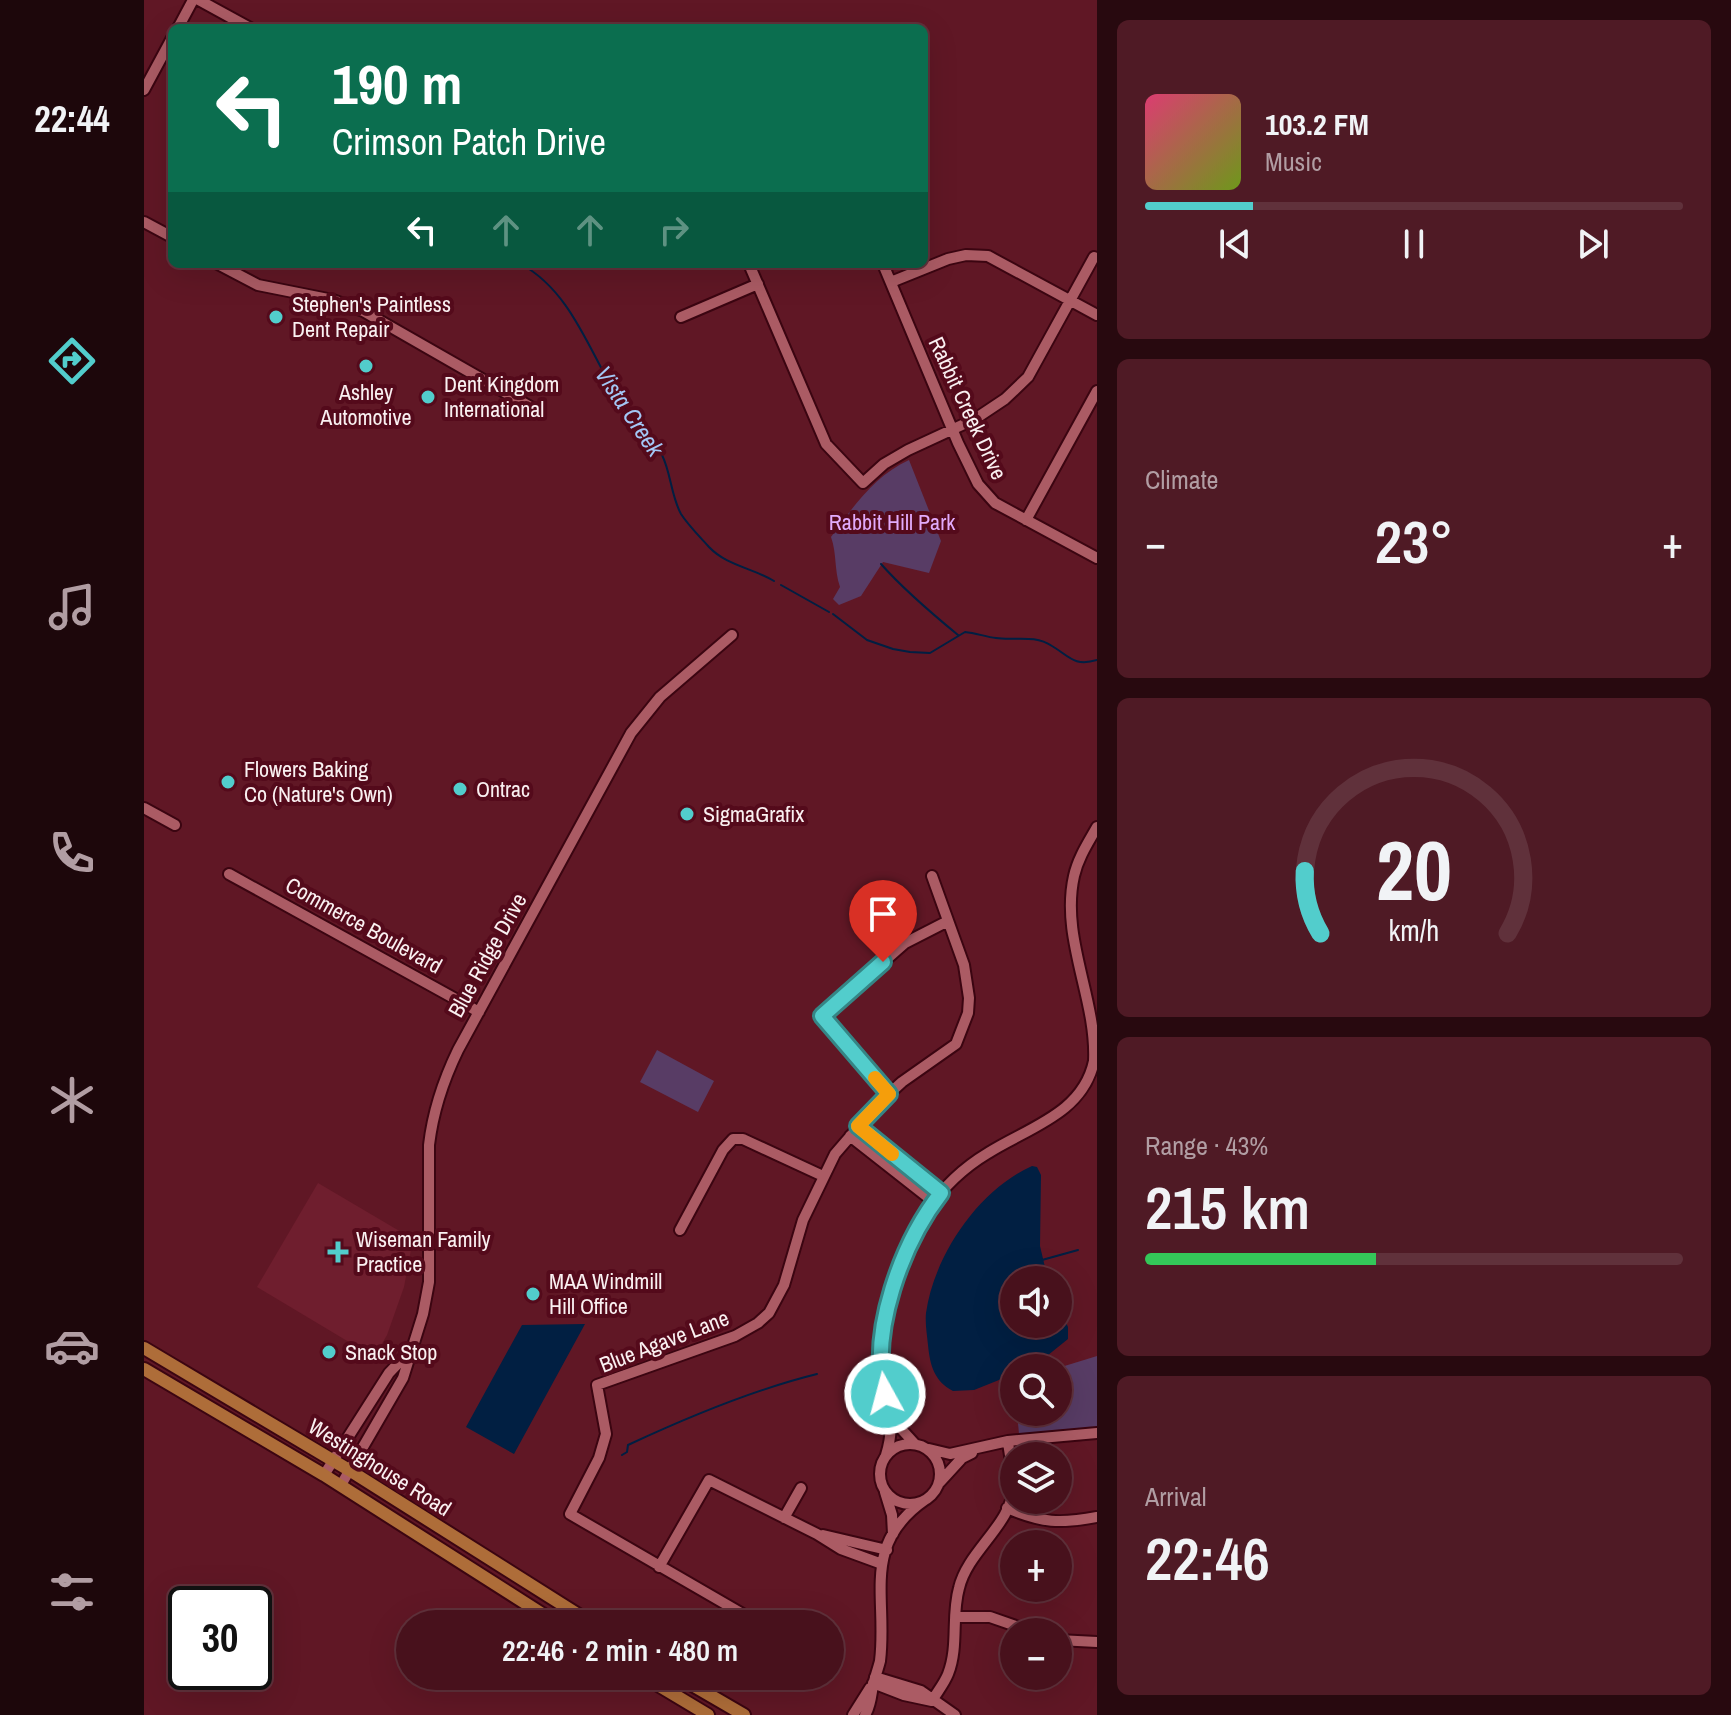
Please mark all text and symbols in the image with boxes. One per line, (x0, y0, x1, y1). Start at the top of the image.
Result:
text: 190 m (332, 46, 462, 121)
icon: left (200, 56, 304, 160)
text: 22:44 (34, 95, 110, 143)
text: 103.2 FM (1265, 104, 1369, 144)
text: Crimson Patch Drive (332, 118, 606, 166)
text: Music (1265, 144, 1322, 179)
icon: left (400, 208, 444, 252)
icon: ahead (484, 208, 528, 252)
icon: ahead (568, 208, 612, 252)
icon: right (652, 208, 696, 252)
icon: previous (1213, 222, 1257, 266)
icon: pause (1392, 222, 1436, 266)
icon: next (1571, 222, 1615, 266)
place label: Stephen's Paintless Dent Repair (292, 289, 451, 344)
marker: Stephen's Paintless Dent Repair (267, 308, 285, 326)
street label: Rabbit Creek Drive (922, 332, 1014, 484)
icon: directions (44, 333, 100, 389)
marker: Ashley Automotive (357, 357, 375, 375)
water label: Vista Creek (588, 360, 673, 463)
place label: Dent Kingdom International (444, 369, 559, 424)
place label: Ashley Automotive (319, 377, 412, 432)
marker: Dent Kingdom International (419, 388, 437, 406)
text: Climate (1145, 462, 1218, 497)
text: 23° (1375, 501, 1453, 582)
park label: Rabbit Hill Park (829, 507, 956, 537)
text: − (1145, 512, 1166, 572)
text: + (1662, 512, 1683, 572)
icon: music (44, 579, 100, 635)
place label: Flowers Baking Co (Nature's Own) (244, 754, 393, 809)
marker: Flowers Baking Co (Nature's Own) (219, 773, 237, 791)
place label: Ontrac (476, 774, 530, 804)
marker: Ontrac (451, 780, 469, 798)
place label: SigmaGrafix (703, 799, 804, 829)
marker: SigmaGrafix (678, 805, 696, 823)
text: 20 (1376, 813, 1452, 925)
icon: phone (44, 825, 100, 881)
street label: Commerce Boulevard (280, 870, 448, 980)
pin (849, 880, 917, 962)
street label: Blue Ridge Drive (441, 888, 533, 1022)
icon: arrive (861, 892, 905, 936)
text: km/h (1389, 911, 1439, 950)
icon: climate (44, 1072, 100, 1128)
text: Range · 43% (1145, 1128, 1268, 1163)
text: 215 km (1145, 1167, 1310, 1248)
place label: Wiseman Family Practice (356, 1224, 490, 1279)
marker: Wiseman Family Practice (327, 1241, 349, 1263)
place label: MAA Windmill Hill Office (549, 1266, 662, 1321)
map controls (1000, 1266, 1072, 1690)
button: sound (1000, 1266, 1072, 1338)
marker: MAA Windmill Hill Office (524, 1285, 542, 1303)
street label: Blue Agave Lane (595, 1303, 733, 1379)
icon: car (44, 1318, 100, 1374)
place label: Snack Stop (345, 1337, 437, 1367)
marker: Snack Stop (320, 1343, 338, 1361)
position arrow (843, 1352, 927, 1436)
button: search (1000, 1354, 1072, 1426)
street label: Westinghouse Road (303, 1411, 457, 1523)
button: layers (1000, 1442, 1072, 1514)
text: Arrival (1145, 1479, 1207, 1514)
text: 22:46 (1145, 1518, 1270, 1599)
button: + (1000, 1530, 1072, 1602)
icon: filters (44, 1564, 100, 1620)
speed limit sign: 30 (168, 1586, 272, 1690)
button: − (1000, 1618, 1072, 1690)
text: 22:46 · 2 min · 480 m (502, 1630, 738, 1670)

